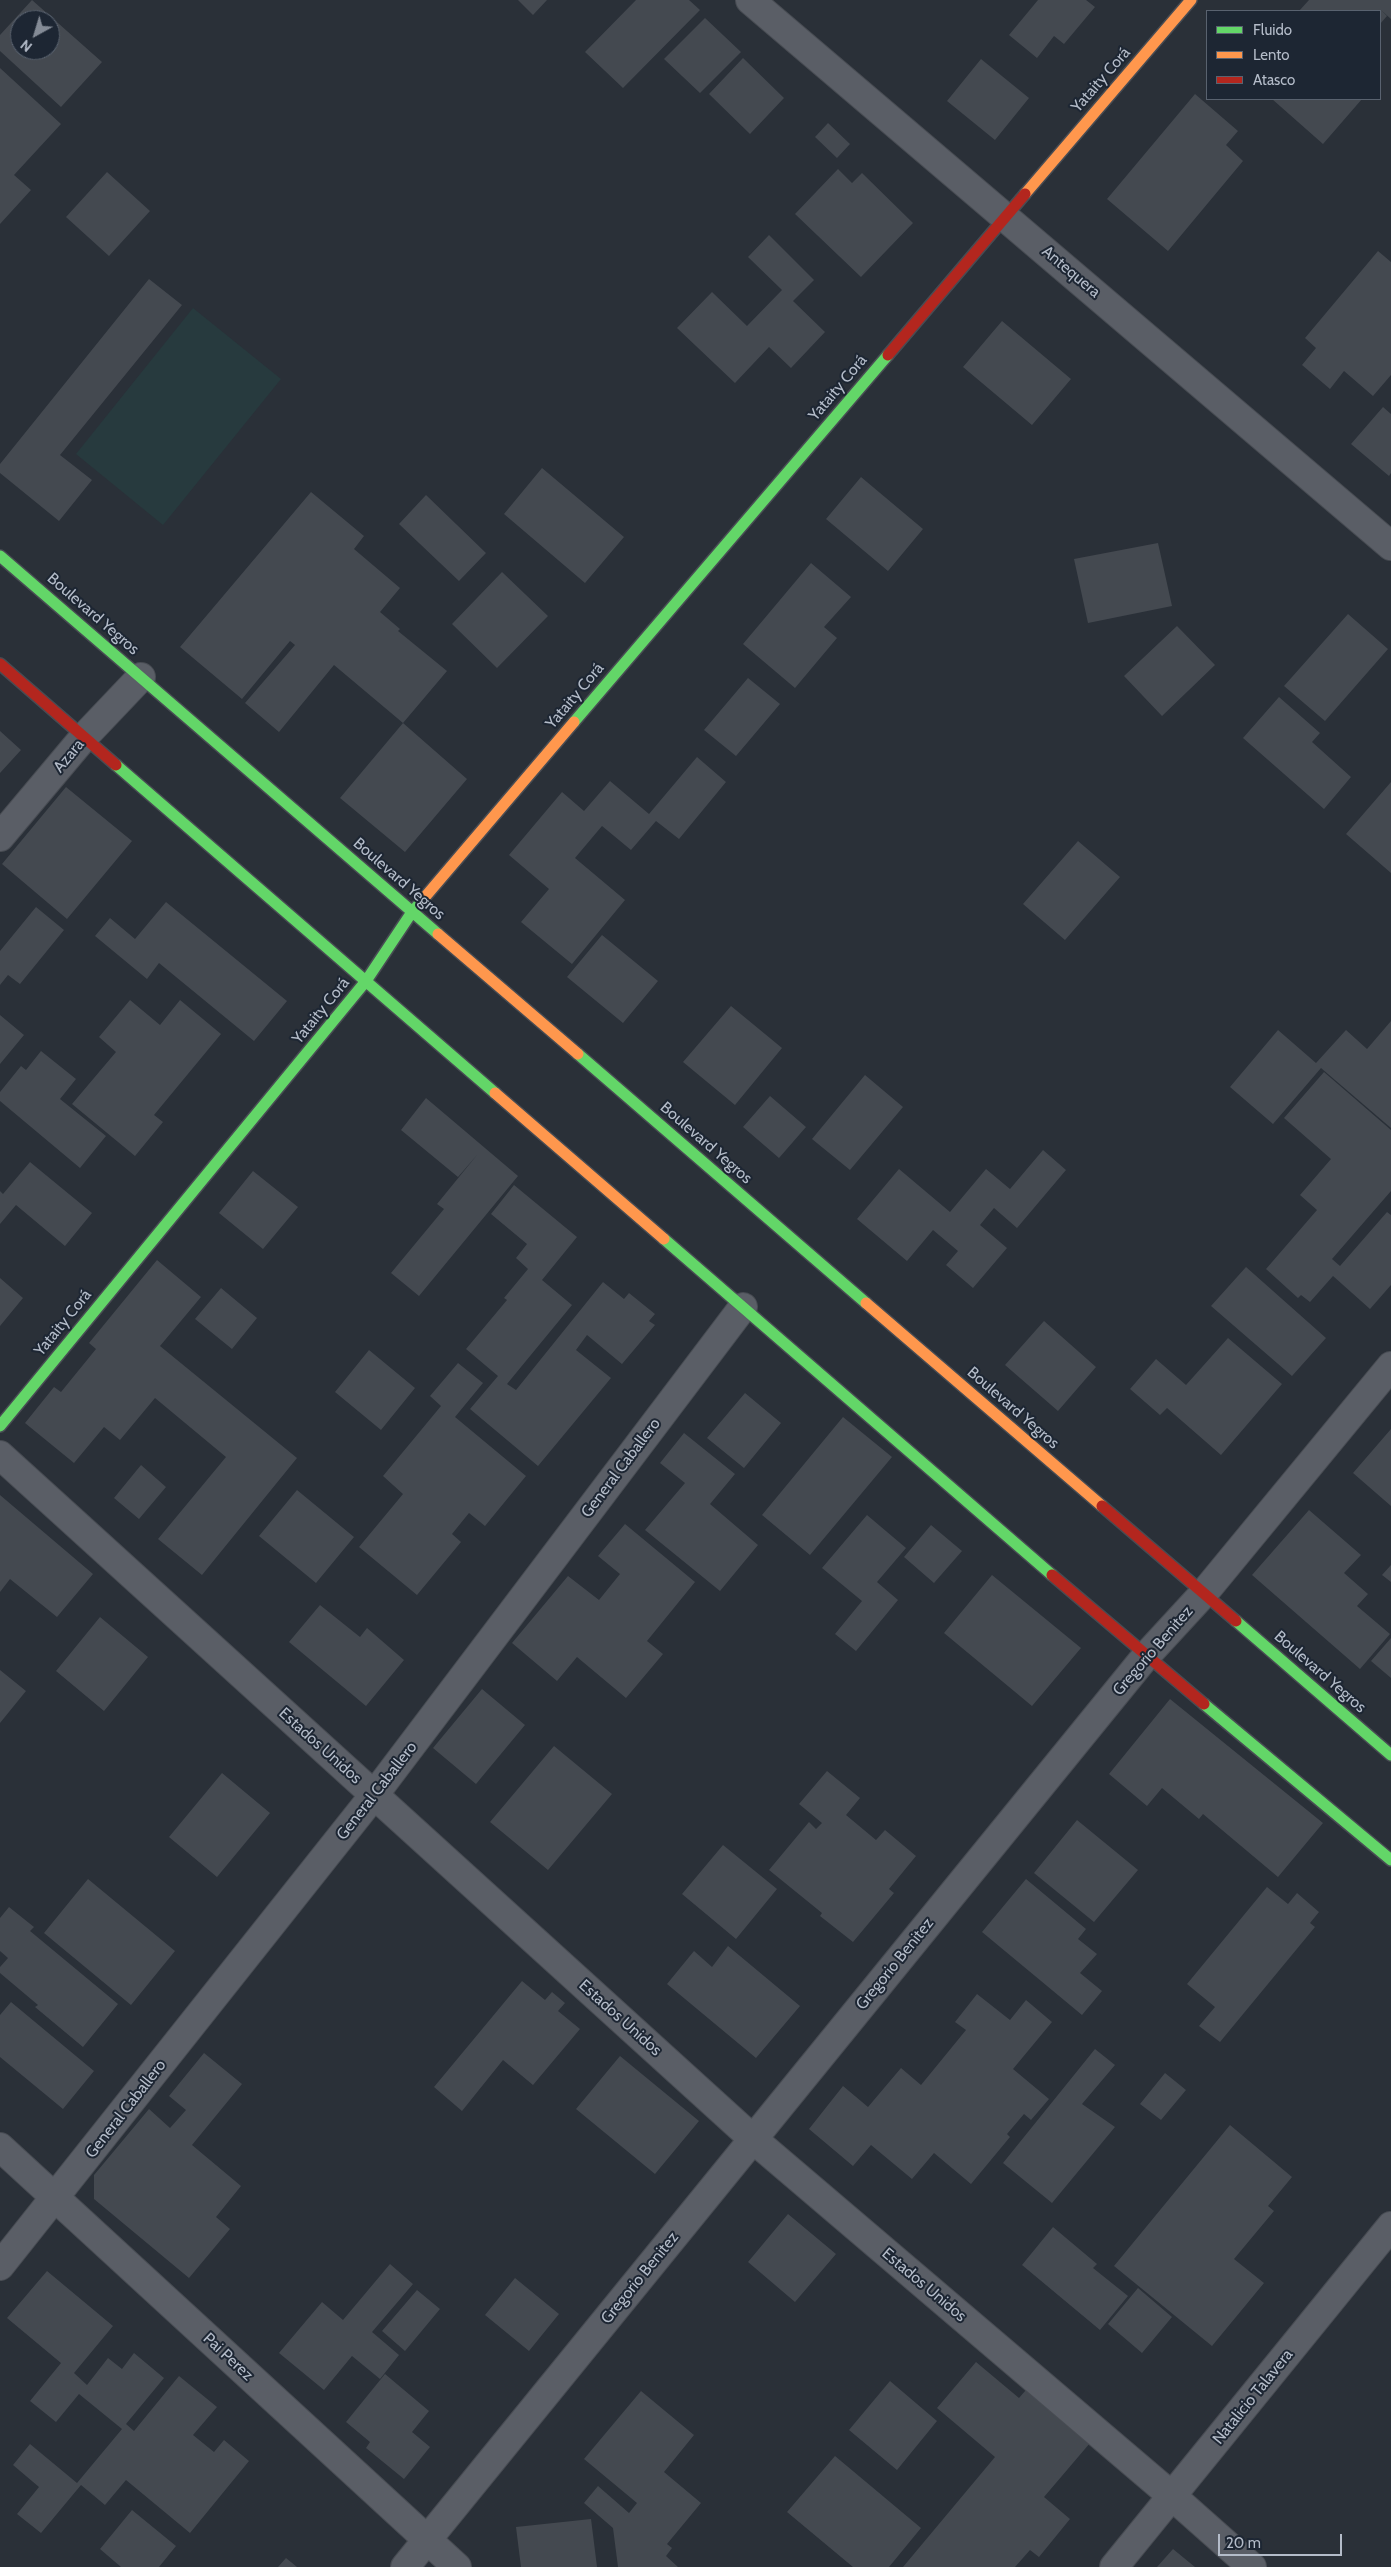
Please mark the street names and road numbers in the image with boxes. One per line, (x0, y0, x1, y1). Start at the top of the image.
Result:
street label: Yataity Corá (1067, 43, 1135, 117)
street label: Antequera (1038, 242, 1104, 302)
street label: Yataity Corá (805, 351, 871, 425)
street label: Boulevard Yegros (43, 569, 143, 659)
street label: Yataity Corá (542, 659, 608, 733)
street label: Azara (50, 735, 88, 777)
street label: Boulevard Yegros (349, 834, 449, 924)
street label: Yataity Corá (288, 974, 354, 1048)
street label: Boulevard Yegros (656, 1098, 756, 1188)
street label: Yataity Corá (30, 1286, 96, 1360)
street label: Boulevard Yegros (963, 1363, 1063, 1453)
street label: General Caballero (577, 1415, 665, 1521)
street label: Gregorio Benitez (1109, 1602, 1197, 1700)
street label: Boulevard Yegros (1270, 1627, 1370, 1717)
street label: Estados Unidos (275, 1704, 365, 1788)
street label: General Caballero (333, 1738, 421, 1844)
street label: Gregorio Benitez (852, 1914, 938, 2014)
street label: Estados Unidos (575, 1976, 665, 2060)
street label: General Caballero (82, 2056, 170, 2162)
street label: Gregorio Benitez (597, 2228, 683, 2328)
street label: Estados Unidos (878, 2244, 970, 2326)
street label: Pai Perez (199, 2329, 257, 2385)
street label: Natalicio Talavera (1209, 2346, 1297, 2448)

